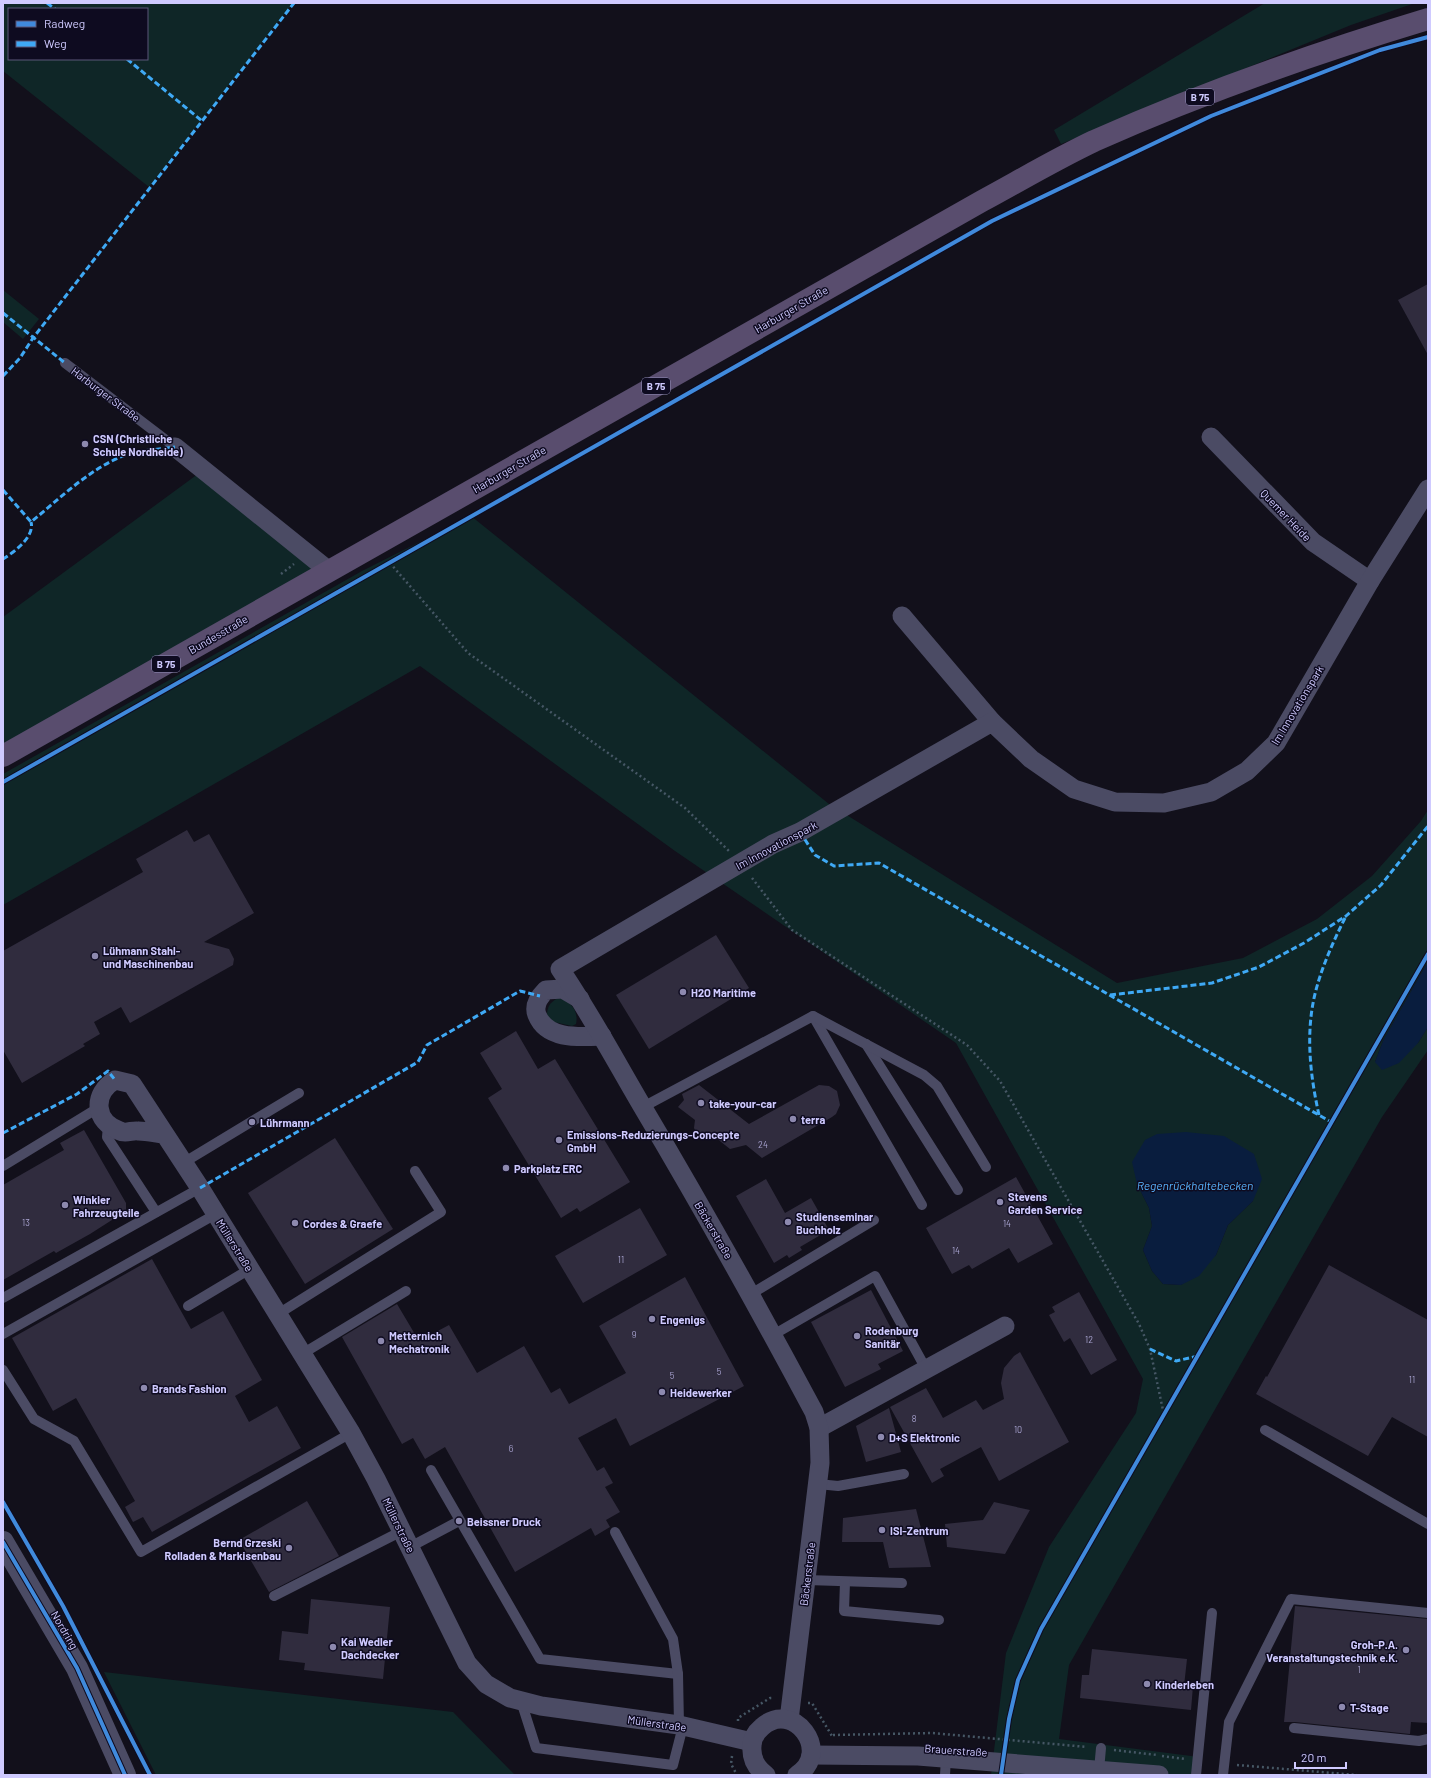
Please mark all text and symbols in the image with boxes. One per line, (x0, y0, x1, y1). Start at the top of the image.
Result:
legend (8, 8, 148, 60)
text: Radweg (44, 16, 85, 30)
text: Weg (44, 36, 67, 50)
road number: B 75 (1186, 89, 1214, 105)
street label: Harburger Straße (752, 283, 830, 335)
street label: Harburger Straße (69, 364, 143, 424)
road number: B 75 (642, 378, 670, 394)
place label: CSN (Christliche Schule Nordheide) (93, 432, 183, 458)
marker: CSN (Christliche Schule Nordheide) (80, 439, 90, 449)
street label: Harburger Straße (470, 443, 548, 495)
street label: Quemer Heide (1258, 486, 1314, 544)
street label: Bundesstraße (186, 612, 250, 656)
road number: B 75 (152, 656, 180, 672)
street label: Im Innovationspark (1268, 662, 1326, 747)
street label: Im Innovationspark (733, 818, 819, 872)
place label: Lühmann Stahl- und Maschinenbau (103, 944, 193, 970)
marker: Lühmann Stahl- und Maschinenbau (90, 951, 100, 961)
place label: H2O Maritime (691, 986, 756, 999)
marker: H2O Maritime (678, 987, 688, 997)
place label: take-your-car (709, 1097, 777, 1110)
marker: take-your-car (696, 1098, 706, 1108)
place label: terra (801, 1113, 825, 1126)
marker: terra (788, 1114, 798, 1124)
place label: Lührmann (260, 1116, 310, 1129)
marker: Lührmann (247, 1117, 257, 1127)
place label: Emissions-Reduzierungs-Concepte GmbH (567, 1128, 739, 1154)
marker: Emissions-Reduzierungs-Concepte GmbH (554, 1135, 564, 1145)
house number: 24 (758, 1139, 768, 1150)
place label: Parkplatz ERC (514, 1162, 583, 1175)
marker: Parkplatz ERC (501, 1163, 511, 1173)
water label: Regenrückhaltebecken (1137, 1178, 1253, 1192)
place label: Stevens Garden Service (1008, 1190, 1082, 1216)
place label: Winkler Fahrzeugteile (73, 1193, 140, 1219)
marker: Stevens Garden Service (995, 1197, 1005, 1207)
street label: Bäckerstraße (692, 1199, 736, 1261)
marker: Winkler Fahrzeugteile (60, 1200, 70, 1210)
place label: Studienseminar Buchholz (796, 1210, 874, 1236)
street label: Müllerstraße (214, 1216, 256, 1274)
house number: 13 (22, 1217, 30, 1228)
place label: Cordes & Graefe (303, 1217, 382, 1230)
marker: Studienseminar Buchholz (783, 1217, 793, 1227)
marker: Cordes & Graefe (290, 1218, 300, 1228)
house number: 14 (1003, 1218, 1011, 1229)
house number: 14 (952, 1245, 960, 1256)
house number: 11 (618, 1254, 624, 1265)
place label: Engenigs (660, 1313, 705, 1326)
marker: Engenigs (647, 1314, 657, 1324)
place label: Rodenburg Sanitär (865, 1324, 918, 1350)
place label: Metternich Mechatronik (389, 1329, 450, 1355)
house number: 9 (632, 1329, 637, 1340)
marker: Rodenburg Sanitär (852, 1331, 862, 1341)
house number: 12 (1085, 1334, 1093, 1345)
marker: Metternich Mechatronik (376, 1336, 386, 1346)
house number: 5 (717, 1366, 722, 1377)
house number: 5 (670, 1370, 675, 1381)
house number: 11 (1409, 1374, 1415, 1385)
place label: Brands Fashion (152, 1382, 227, 1395)
marker: Brands Fashion (139, 1383, 149, 1393)
place label: Heidewerker (670, 1386, 732, 1399)
marker: Heidewerker (657, 1387, 667, 1397)
house number: 8 (912, 1413, 917, 1424)
house number: 10 (1014, 1424, 1022, 1435)
place label: D+S Elektronic (889, 1431, 960, 1444)
marker: D+S Elektronic (876, 1432, 886, 1442)
house number: 6 (509, 1443, 514, 1454)
street label: Müllerstraße (380, 1495, 418, 1555)
place label: Beissner Druck (467, 1515, 541, 1528)
marker: Beissner Druck (454, 1516, 464, 1526)
place label: ISI-Zentrum (890, 1524, 949, 1537)
marker: ISI-Zentrum (877, 1525, 887, 1535)
place label: Bernd Grzeski Rolladen & Markisenbau (164, 1536, 281, 1562)
street label: Bäckerstraße (797, 1541, 817, 1607)
marker: Bernd Grzeski Rolladen & Markisenbau (284, 1543, 294, 1553)
street label: Nordring (49, 1609, 81, 1652)
place label: Kai Wedler Dachdecker (341, 1635, 400, 1661)
place label: Groh-P.A. Veranstaltungstechnik e.K. (1266, 1638, 1398, 1664)
marker: Kai Wedler Dachdecker (328, 1642, 338, 1652)
marker: Groh-P.A. Veranstaltungstechnik e.K. (1401, 1645, 1411, 1655)
house number: 1 (1357, 1664, 1361, 1675)
place label: Kinderleben (1155, 1678, 1214, 1691)
marker: Kinderleben (1142, 1679, 1152, 1689)
place label: T-Stage (1350, 1701, 1389, 1714)
marker: T-Stage (1337, 1702, 1347, 1712)
street label: Müllerstraße (627, 1712, 688, 1734)
street label: Brauerstraße (924, 1741, 988, 1759)
scale bar (1295, 1744, 1346, 1770)
text: 20 m (1301, 1750, 1327, 1764)

